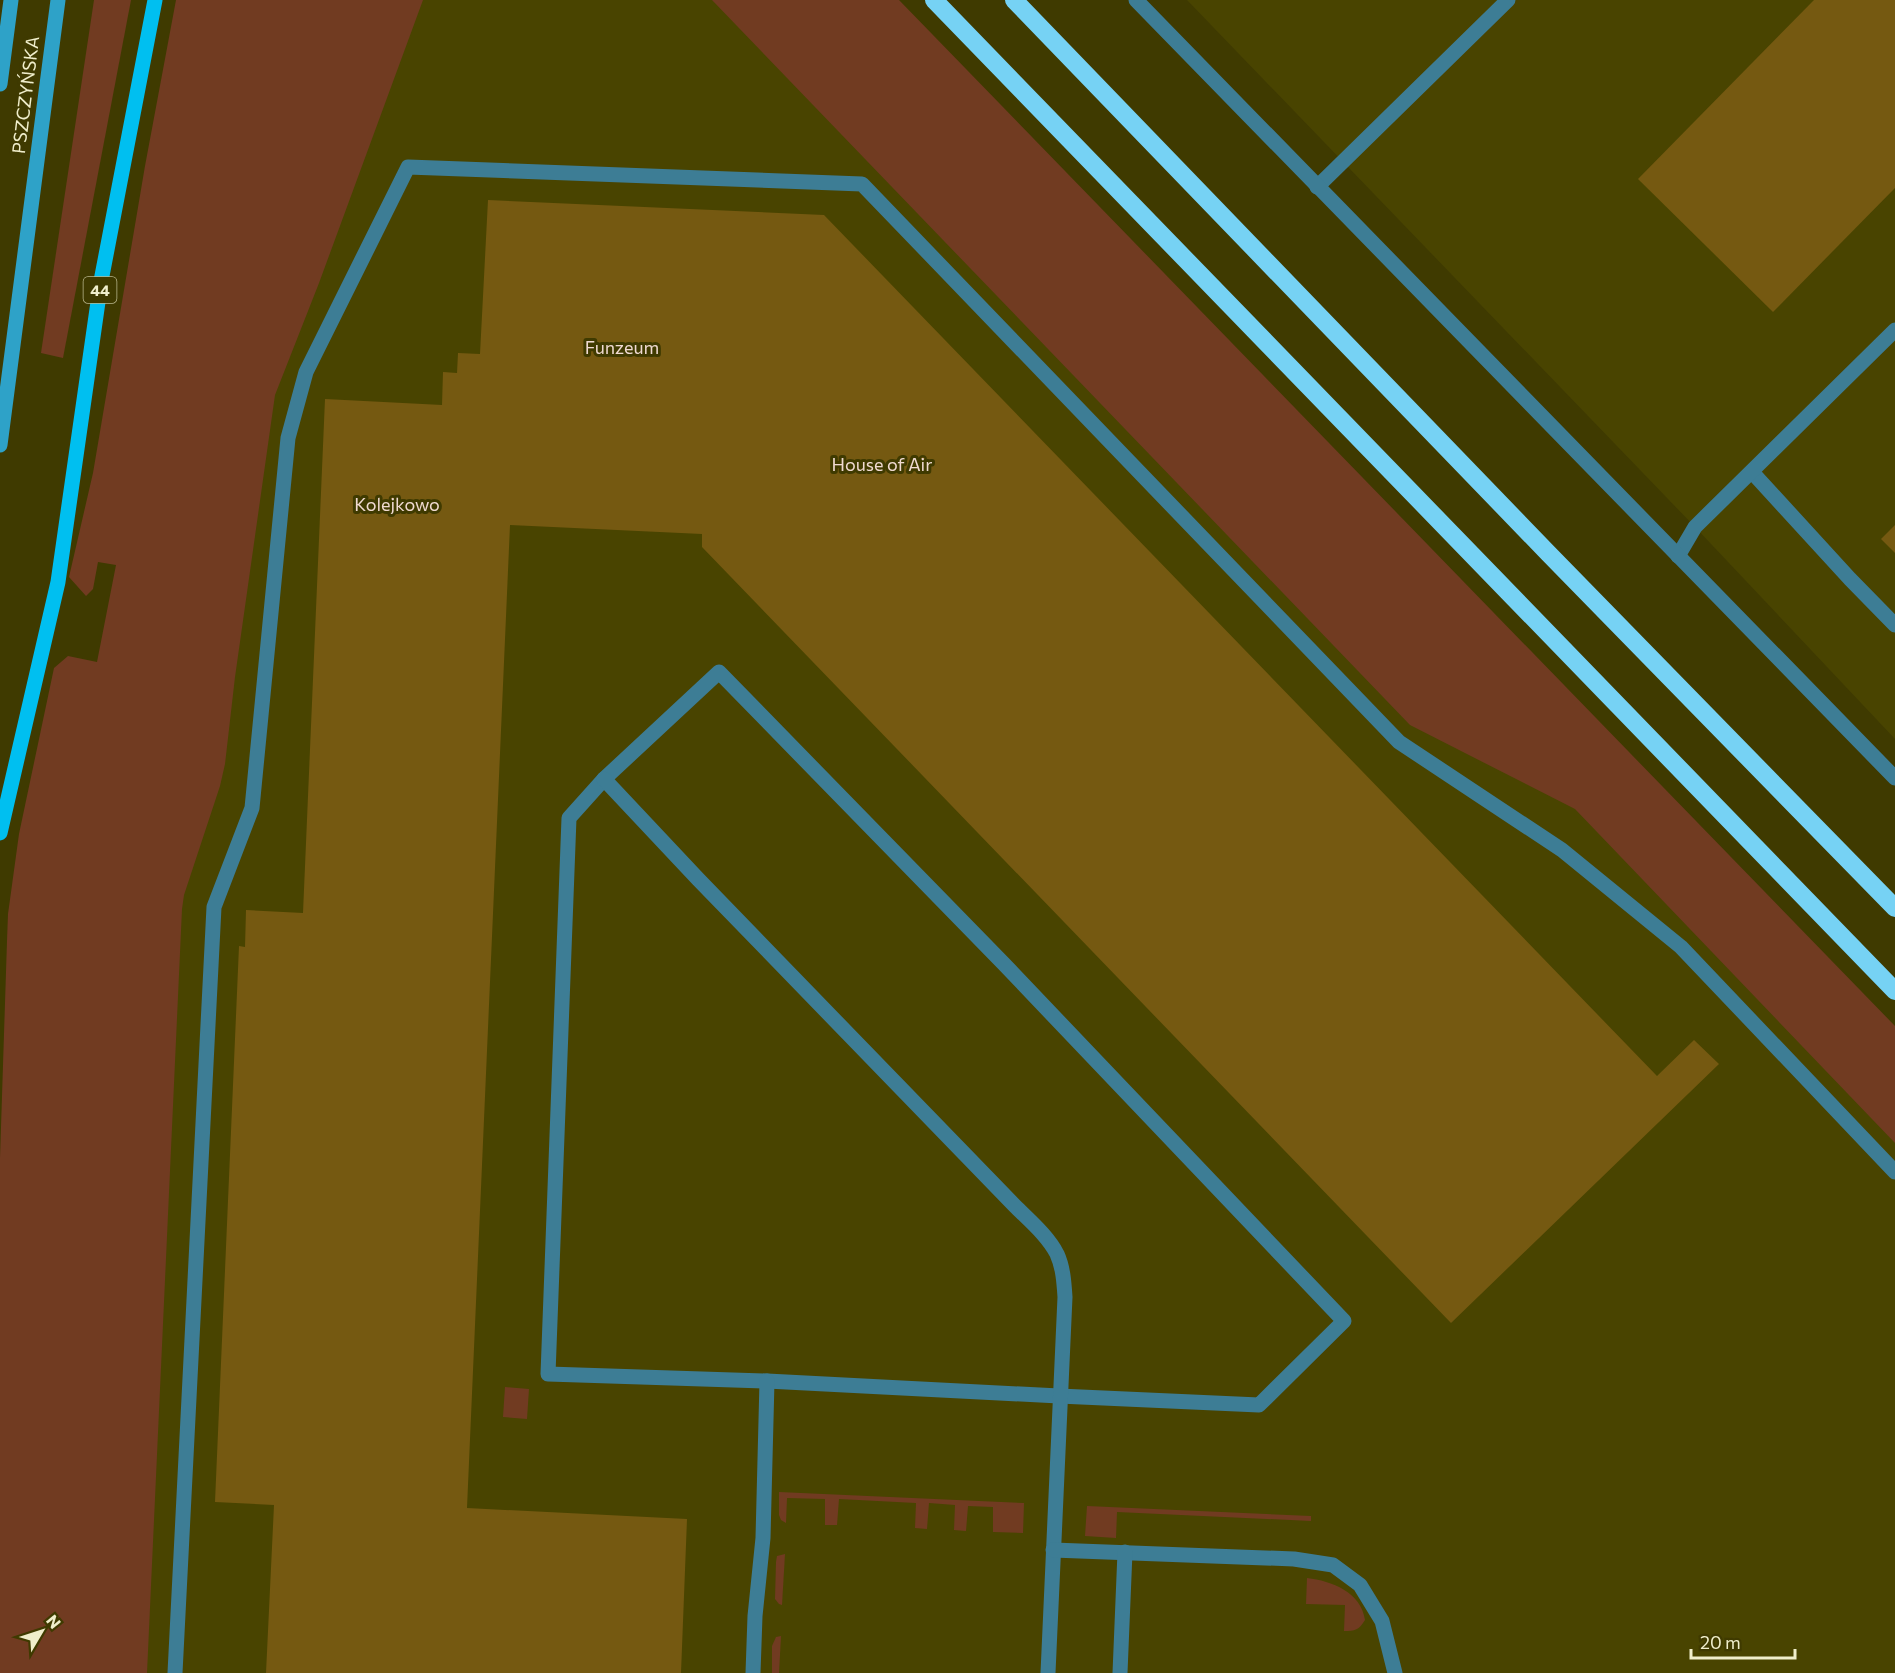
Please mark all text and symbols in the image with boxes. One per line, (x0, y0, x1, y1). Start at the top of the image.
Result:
street label: PSZCZYŃSKA (7, 35, 43, 155)
road number: 44 (84, 277, 116, 303)
park label: Funzeum (585, 336, 659, 358)
park label: House of Air (832, 453, 932, 475)
park label: Kolejkowo (354, 493, 440, 515)
north arrow (12, 1601, 72, 1661)
text: N (43, 1611, 65, 1632)
scale bar (1691, 1622, 1794, 1660)
text: 20 m (1700, 1631, 1741, 1653)

